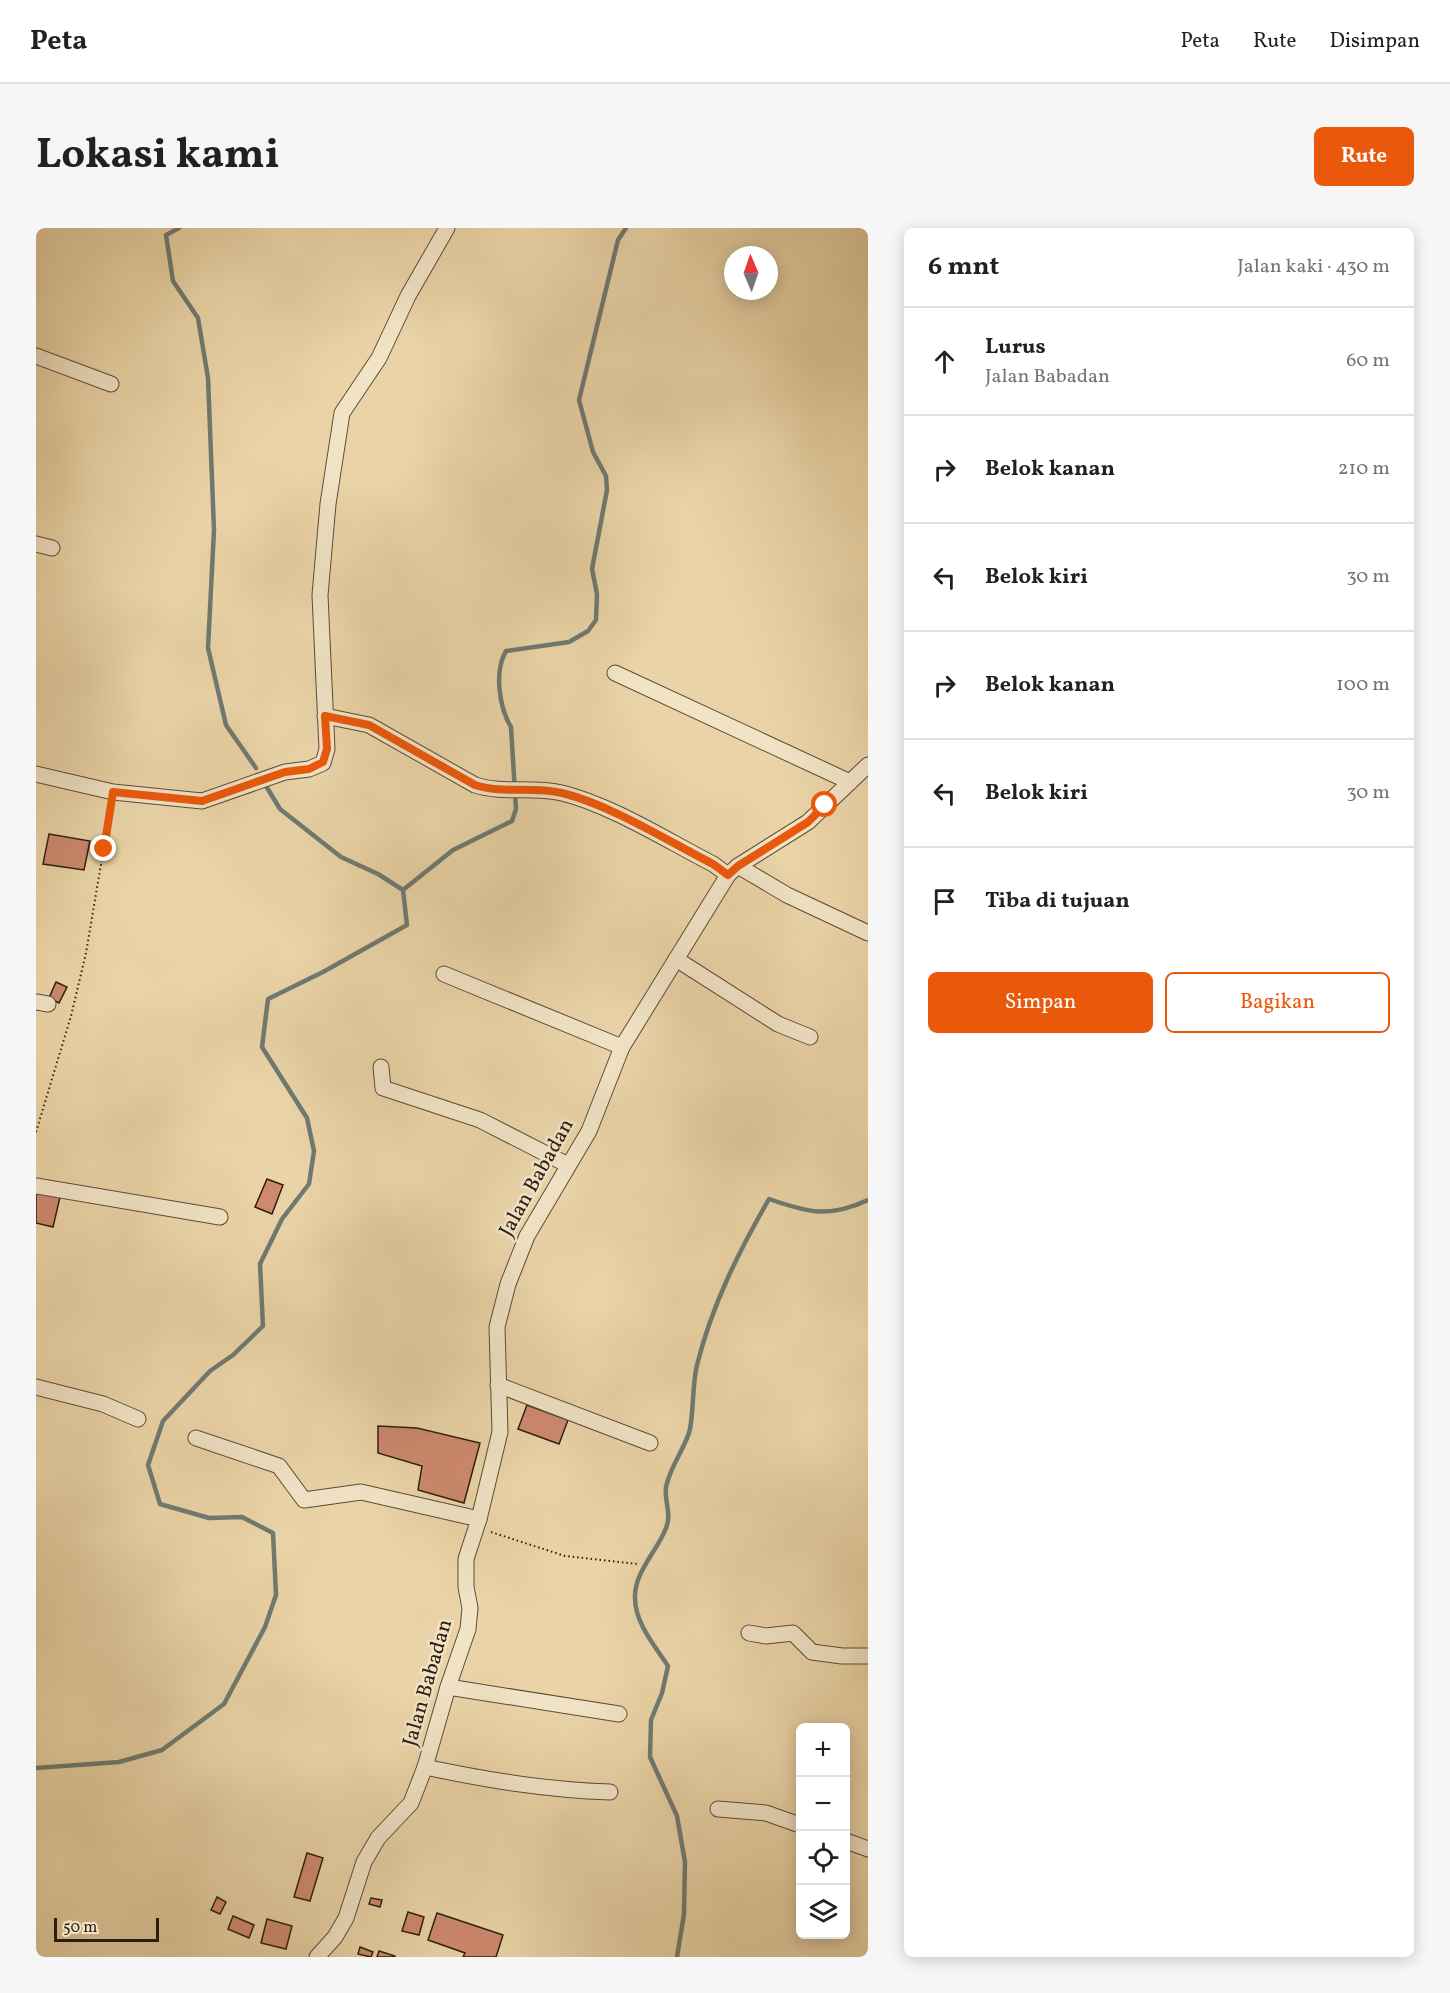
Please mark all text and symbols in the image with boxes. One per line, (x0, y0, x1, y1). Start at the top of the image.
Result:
text: Peta (30, 22, 87, 61)
text: Peta (1181, 27, 1220, 56)
text: Rute (1253, 27, 1296, 56)
text: Disimpan (1329, 27, 1420, 56)
text: Lokasi kami (36, 127, 280, 186)
button: Rute (1314, 127, 1414, 186)
north arrow (724, 246, 778, 300)
text: 6 mnt (928, 249, 999, 285)
text: Jalan kaki · 430 m (1237, 253, 1390, 281)
text: Lurus (985, 332, 1046, 363)
icon: ahead (928, 345, 961, 378)
text: 60 m (1346, 347, 1390, 375)
text: Jalan Babadan (985, 363, 1110, 391)
icon: right (928, 453, 961, 486)
text: Belok kanan (985, 454, 1115, 485)
text: 210 m (1338, 455, 1390, 483)
icon: left (928, 561, 961, 594)
text: Belok kiri (985, 562, 1088, 593)
text: 30 m (1346, 563, 1390, 591)
icon: right (928, 669, 961, 702)
text: Belok kanan (985, 670, 1115, 701)
text: 100 m (1336, 671, 1390, 699)
icon: left (928, 777, 961, 810)
text: Belok kiri (985, 778, 1088, 809)
text: 30 m (1346, 779, 1390, 807)
route start (811, 791, 837, 817)
route end (90, 835, 116, 861)
icon: arrive (928, 885, 961, 918)
text: Tiba di tujuan (985, 886, 1130, 917)
button: Simpan (928, 972, 1153, 1033)
button: Bagikan (1165, 972, 1390, 1033)
street label: Jalan Babadan (493, 1114, 581, 1242)
street label: Jalan Babadan (396, 1616, 460, 1750)
map controls (796, 1723, 850, 1939)
button: + (796, 1723, 850, 1777)
button: − (796, 1777, 850, 1831)
button: locate (796, 1831, 850, 1885)
button: layers (796, 1885, 850, 1939)
scale bar (54, 1915, 159, 1942)
text: 50 m (63, 1917, 97, 1939)

